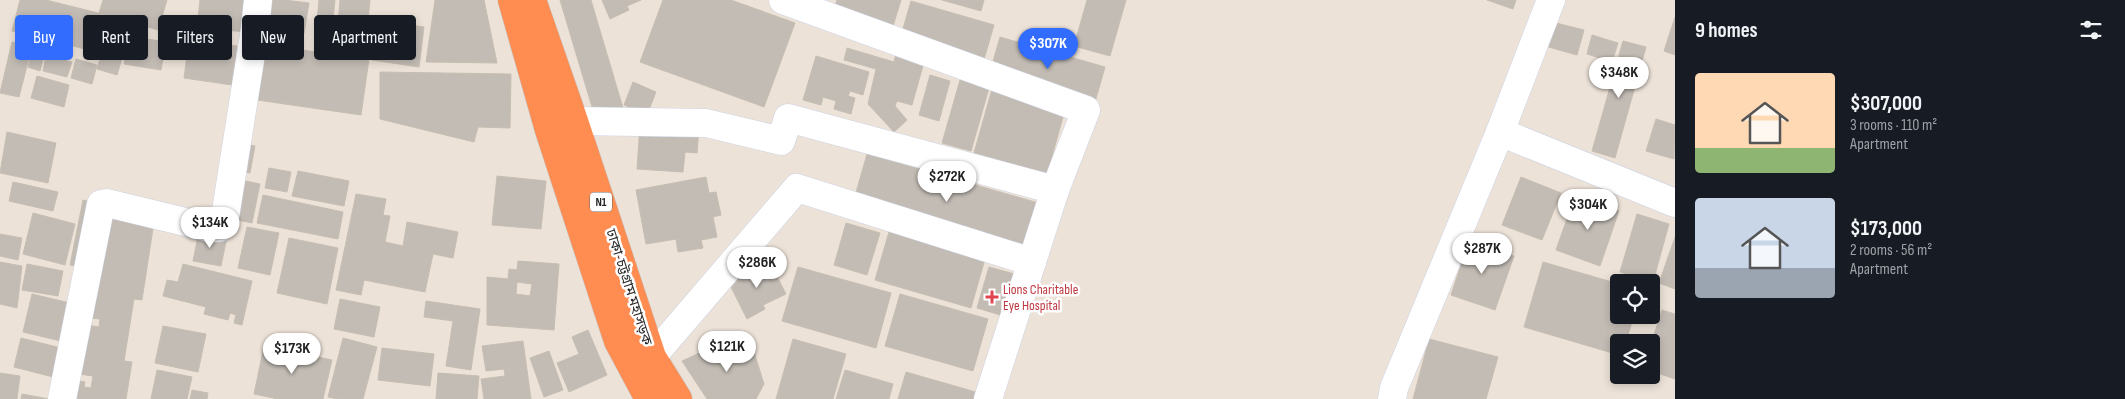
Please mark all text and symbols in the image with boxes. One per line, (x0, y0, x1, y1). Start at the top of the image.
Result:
chip: Buy (15, 15, 73, 60)
chip: Rent (83, 15, 148, 60)
chip: Filters (158, 15, 232, 60)
chip: New (242, 15, 304, 60)
chip: Apartment (314, 15, 416, 60)
icon: filters (2077, 16, 2105, 44)
text: 9 homes (1695, 18, 1758, 43)
pin: $307K (1013, 28, 1083, 70)
text: $307K (1029, 34, 1067, 53)
pin: $348K (1584, 56, 1654, 99)
text: $348K (1600, 63, 1638, 82)
text: $307,000 (1850, 91, 1922, 116)
icon: home (1735, 93, 1795, 153)
text: 3 rooms · 110 m² (1850, 116, 1937, 135)
text: Apartment (1850, 135, 1908, 154)
pin: $272K (912, 160, 982, 203)
text: $272K (928, 167, 966, 186)
pin: $304K (1553, 188, 1623, 231)
road number: N1 (590, 192, 612, 212)
text: $304K (1569, 195, 1607, 214)
pin: $134K (175, 206, 245, 249)
text: $134K (192, 213, 228, 232)
text: $173,000 (1850, 216, 1922, 241)
icon: home (1735, 218, 1795, 278)
street label: ঢাকা-চট্টগ্রাম মহাসড়ক (602, 226, 656, 348)
pin: $287K (1447, 232, 1517, 275)
text: $287K (1463, 239, 1501, 258)
text: 2 rooms · 56 m² (1850, 241, 1932, 260)
pin: $286K (722, 246, 792, 289)
text: $286K (738, 253, 776, 272)
text: Apartment (1850, 260, 1908, 279)
map controls (1610, 274, 1660, 384)
button: locate (1610, 274, 1660, 324)
place label: Lions Charitable Eye Hospital (1003, 281, 1078, 314)
marker: Lions Charitable Eye Hospital (985, 290, 999, 304)
pin: $121K (692, 330, 762, 373)
pin: $173K (257, 332, 327, 375)
button: layers (1610, 334, 1660, 384)
text: $121K (709, 337, 745, 356)
text: $173K (274, 339, 310, 358)

